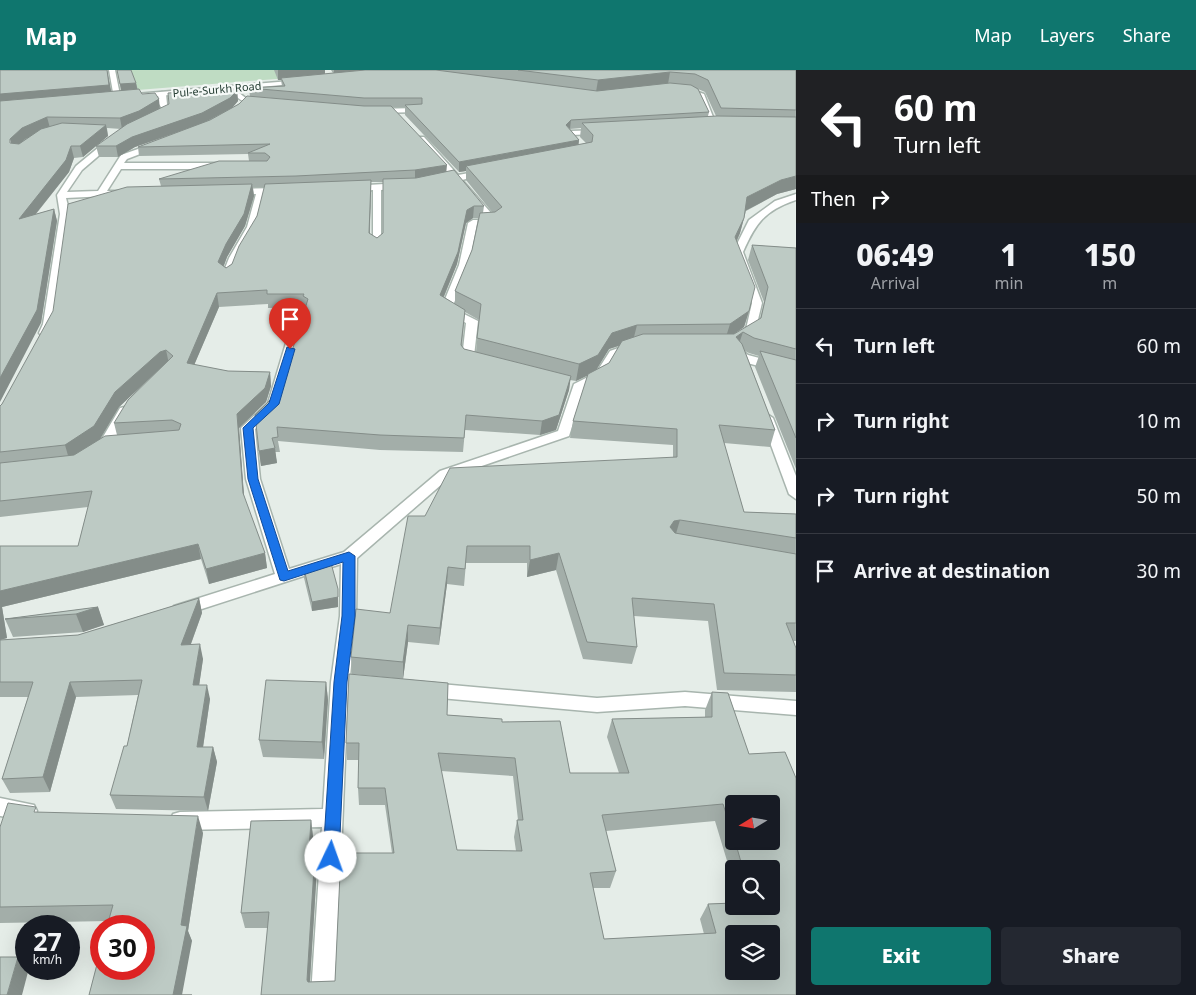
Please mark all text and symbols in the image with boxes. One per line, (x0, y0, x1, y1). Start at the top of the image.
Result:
text: Map (25, 19, 77, 52)
text: Map (974, 23, 1012, 47)
text: Layers (1040, 23, 1095, 47)
text: Share (1123, 23, 1171, 47)
street label: Pul-e-Surkh Road (172, 78, 262, 100)
text: 60 m (894, 84, 977, 131)
icon: left (811, 90, 876, 155)
text: Turn left (894, 129, 981, 159)
icon: right (866, 185, 894, 213)
text: Then (811, 186, 856, 212)
text: 06:49 (856, 234, 934, 275)
text: 1 (1000, 234, 1018, 275)
text: 150 (1084, 234, 1136, 275)
text: Arrival (871, 272, 920, 294)
text: min (994, 272, 1023, 294)
text: m (1102, 272, 1117, 294)
pin (269, 298, 311, 349)
icon: arrive (276, 305, 304, 333)
icon: left (811, 332, 839, 360)
text: Turn left (854, 333, 935, 359)
text: 60 m (1137, 333, 1181, 359)
icon: right (811, 407, 839, 435)
text: Turn right (854, 408, 949, 434)
text: 10 m (1137, 408, 1181, 434)
icon: right (811, 482, 839, 510)
text: Turn right (854, 483, 949, 509)
text: 50 m (1137, 483, 1181, 509)
icon: arrive (811, 557, 839, 585)
text: Arrive at destination (854, 558, 1050, 584)
text: 30 m (1137, 558, 1181, 584)
north arrow (725, 795, 780, 850)
map controls (725, 795, 780, 980)
position arrow (304, 830, 356, 882)
button: search (725, 860, 780, 915)
speed limit sign: 30 (90, 915, 155, 980)
text: 27 (33, 924, 62, 958)
button: layers (725, 925, 780, 980)
button: Exit (811, 927, 991, 985)
button: Share (1001, 927, 1181, 985)
text: km/h (33, 951, 62, 968)

